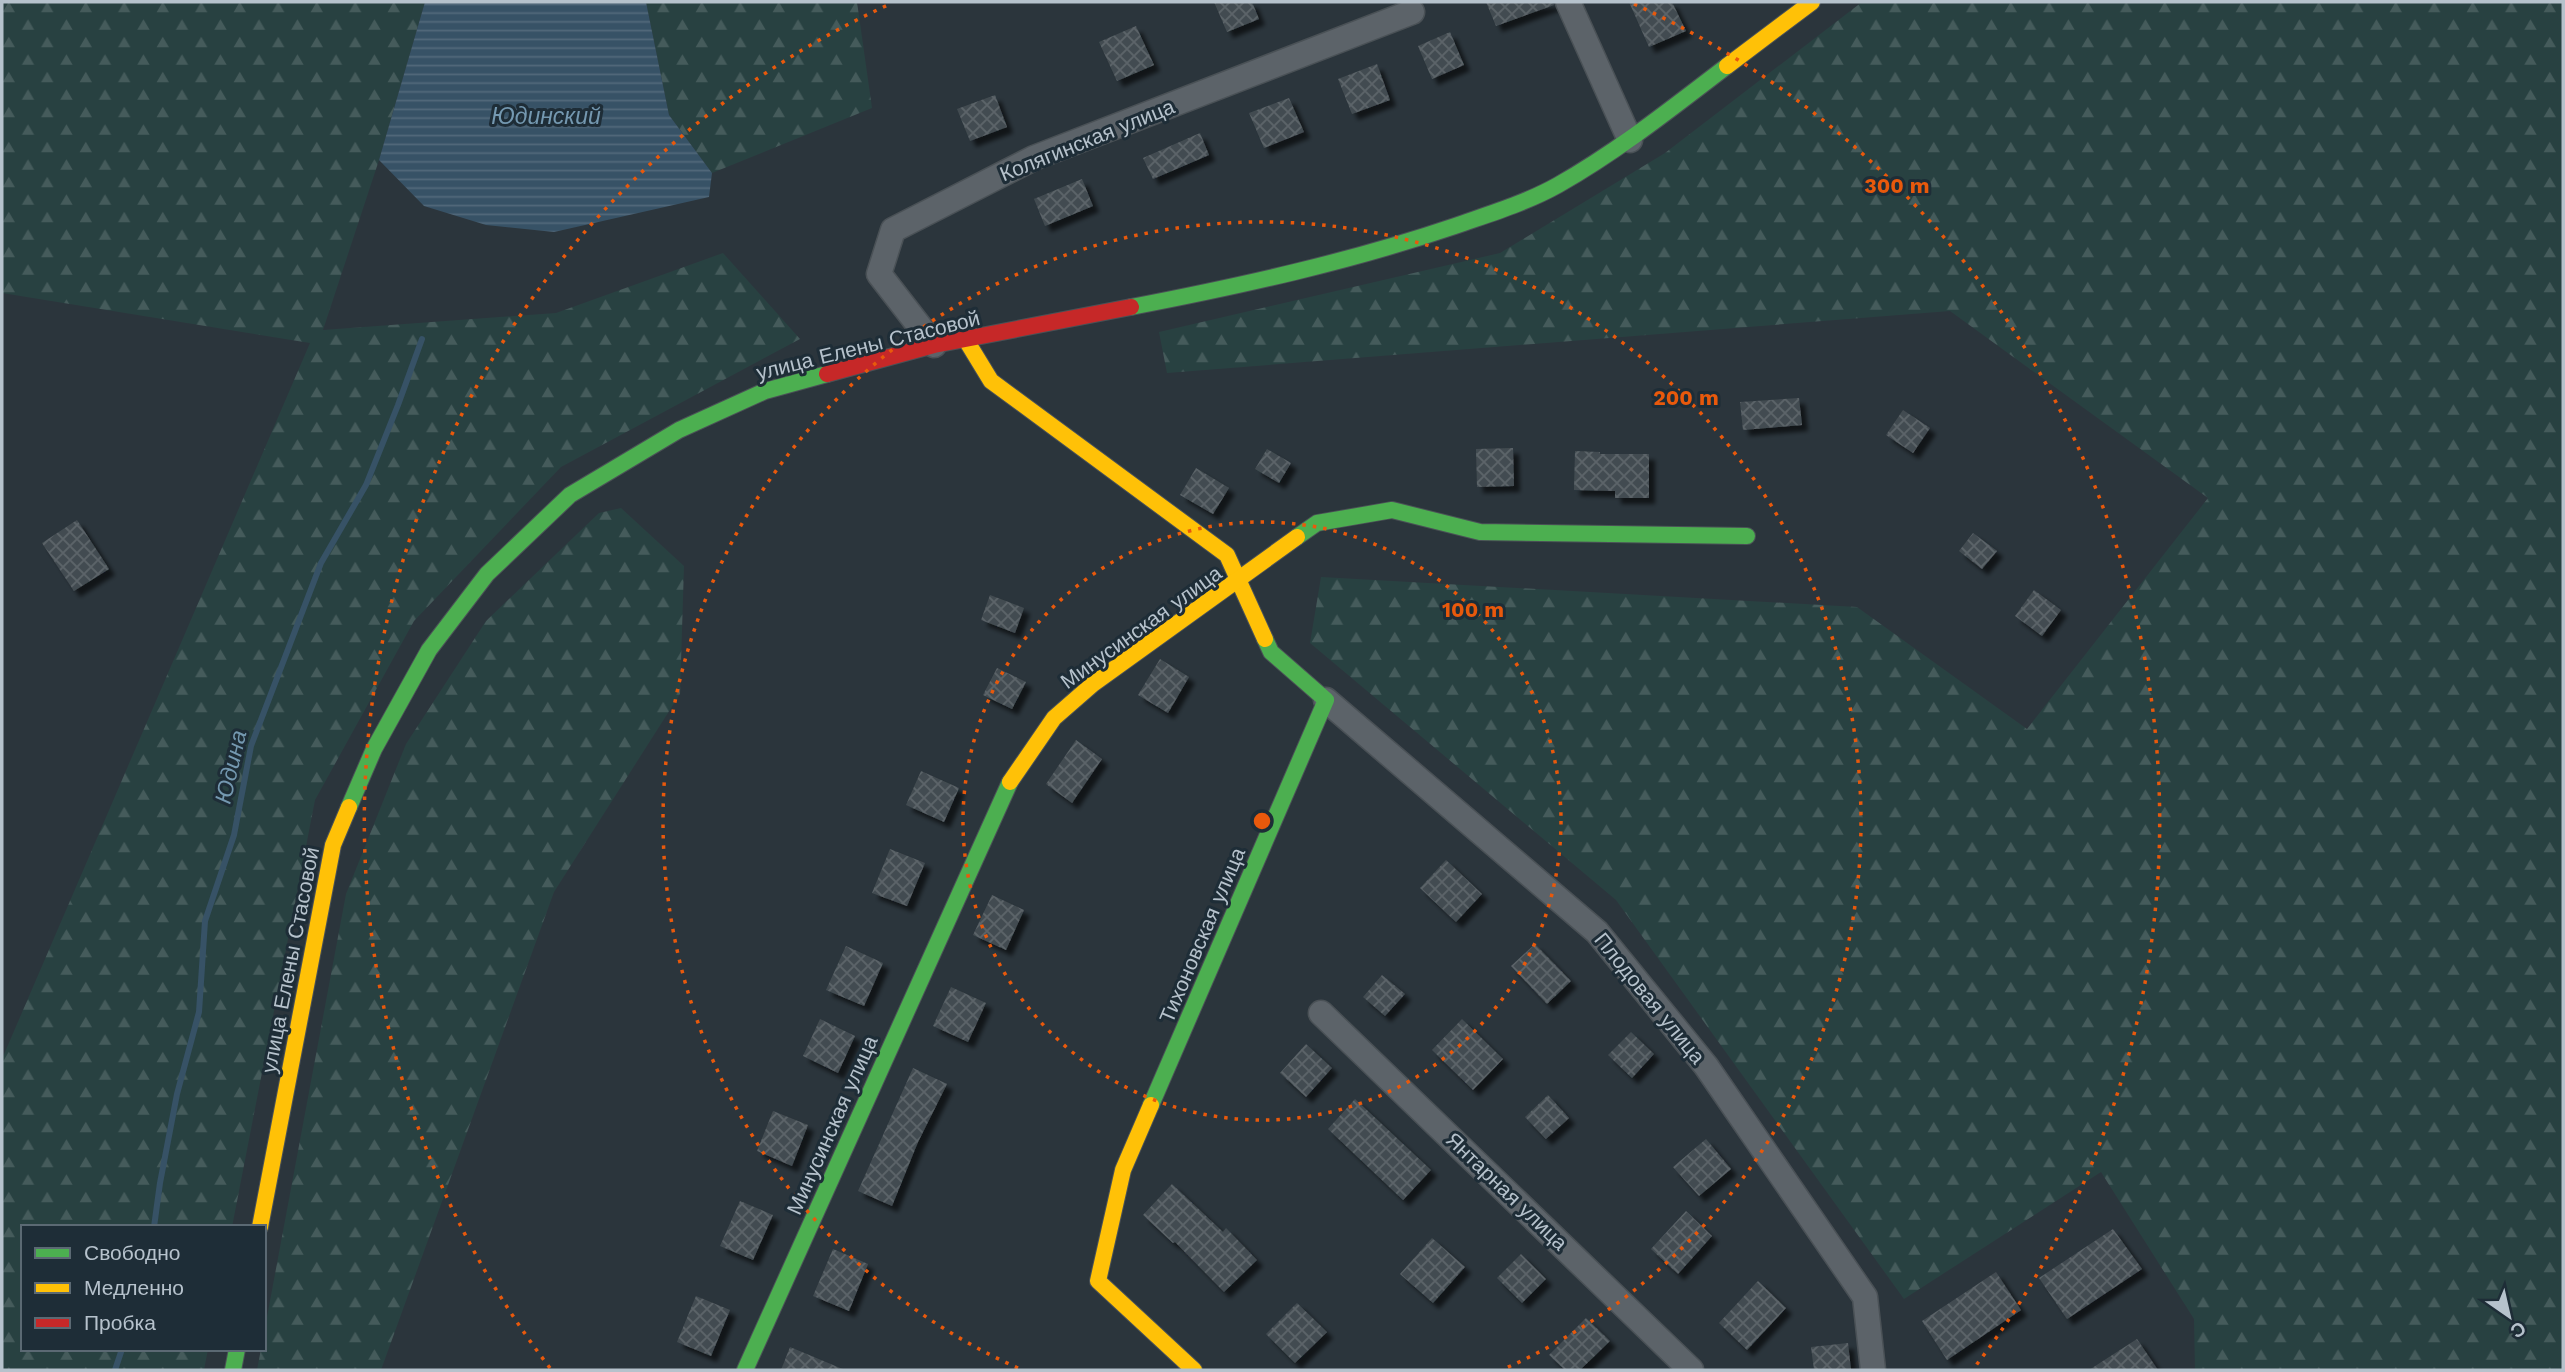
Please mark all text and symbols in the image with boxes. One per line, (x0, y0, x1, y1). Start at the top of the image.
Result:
street label: Колягинская улица (996, 93, 1178, 186)
water label: Юдинский (491, 103, 601, 130)
text: 300 m (1864, 173, 1930, 198)
street label: улица Елены Стасовой (754, 305, 982, 385)
text: 200 m (1653, 385, 1719, 410)
street label: Минусинская улица (1056, 560, 1227, 694)
text: 100 m (1442, 597, 1504, 622)
water label: Юдина (209, 728, 253, 806)
centre of rings (1250, 809, 1274, 833)
street label: Тихоновская улица (1154, 843, 1250, 1026)
street label: улица Елены Стасовой (256, 845, 324, 1075)
street label: Плодовая улица (1589, 927, 1711, 1069)
street label: Минусинская улица (781, 1031, 883, 1218)
street label: Янтарная улица (1441, 1127, 1573, 1255)
legend (21, 1225, 266, 1351)
text: Свободно (84, 1240, 181, 1265)
text: Медленно (84, 1275, 184, 1300)
north arrow (2474, 1281, 2544, 1351)
text: Пробка (84, 1310, 156, 1335)
text: С (2506, 1316, 2530, 1343)

